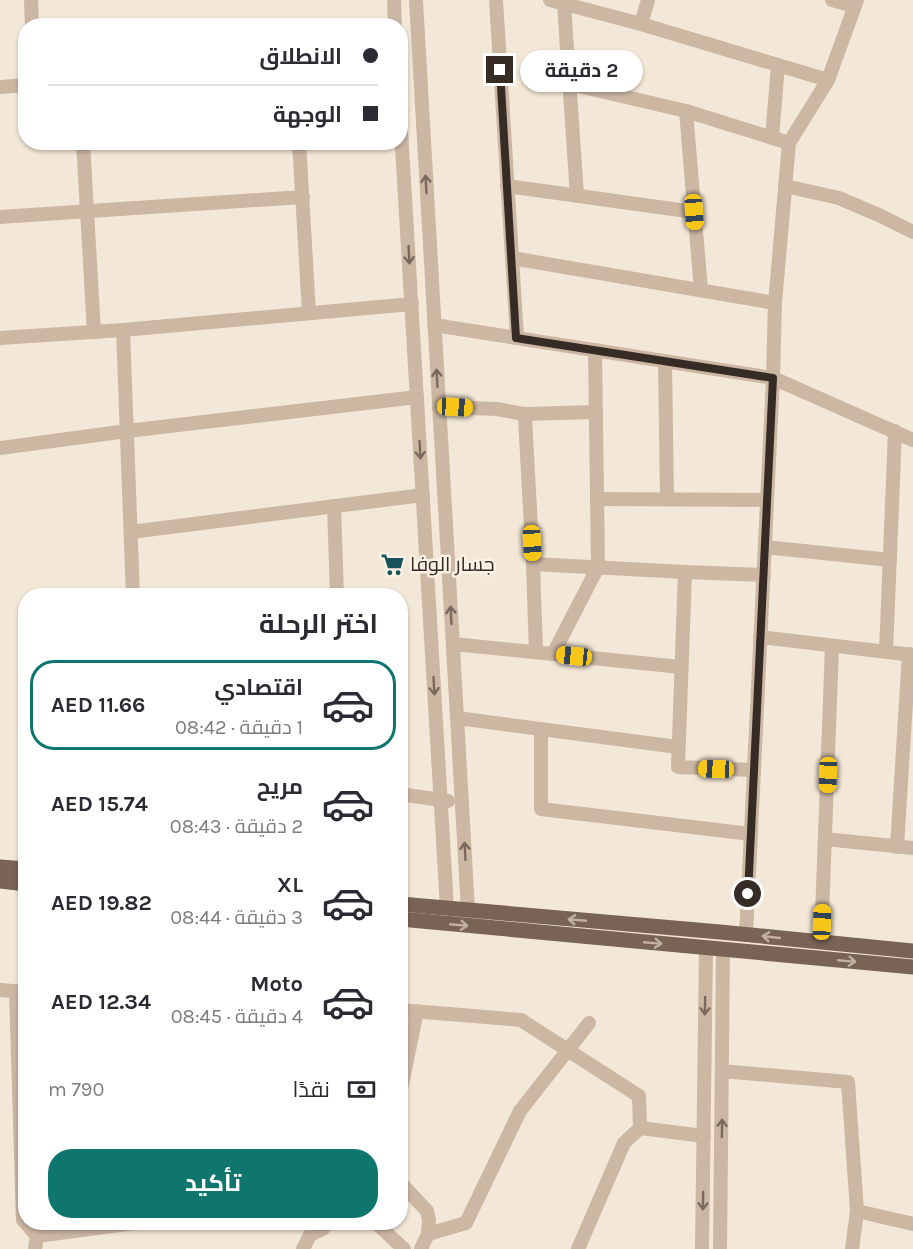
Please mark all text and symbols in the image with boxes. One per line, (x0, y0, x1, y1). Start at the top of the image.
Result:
text: الانطلاق (259, 44, 342, 70)
callout: 2 دقيقة (521, 49, 644, 91)
route end (486, 56, 513, 83)
text: 2 دقيقة (545, 59, 618, 82)
text: الوجهة (273, 102, 342, 128)
one-way arrow (421, 174, 432, 194)
car (684, 193, 704, 231)
one-way arrow (403, 244, 414, 264)
one-way arrow (432, 369, 443, 389)
car (437, 397, 473, 417)
one-way arrow (415, 439, 426, 459)
car (522, 525, 542, 561)
supermarket icon: جسار الوفا (379, 551, 405, 577)
place label: جسار الوفا (410, 553, 495, 576)
one-way arrow (445, 605, 456, 625)
text: اختر الرحلة (259, 608, 378, 640)
car (555, 645, 593, 667)
text: اقتصادي (214, 675, 303, 701)
one-way arrow (429, 676, 440, 696)
icon: car (321, 678, 375, 732)
text: AED 11.66 (51, 692, 145, 718)
text: 1 دقيقة · 08:42 (175, 716, 303, 739)
car (818, 757, 838, 793)
car (698, 759, 734, 779)
text: مريح (257, 774, 303, 800)
icon: car (321, 777, 375, 831)
text: AED 15.74 (51, 791, 148, 817)
text: 2 دقيقة · 08:43 (170, 815, 303, 838)
one-way arrow (459, 842, 470, 862)
text: XL (277, 872, 303, 898)
icon: car (321, 876, 375, 930)
route start (734, 880, 761, 907)
text: AED 19.82 (51, 890, 152, 916)
car (812, 904, 832, 940)
text: 3 دقيقة · 08:44 (170, 906, 303, 929)
one-way arrow (568, 914, 587, 925)
one-way arrow (448, 920, 468, 931)
one-way arrow (762, 931, 782, 942)
one-way arrow (642, 938, 662, 949)
one-way arrow (837, 956, 856, 967)
text: Moto (250, 971, 303, 997)
icon: car (321, 975, 375, 1029)
text: AED 12.34 (51, 989, 151, 1015)
one-way arrow (699, 996, 711, 1016)
text: 4 دقيقة · 08:45 (171, 1005, 303, 1028)
icon: cash (345, 1073, 378, 1106)
text: نقدًا (292, 1077, 330, 1103)
text: 790 m (48, 1078, 104, 1101)
one-way arrow (716, 1118, 727, 1138)
button: تأكيد (48, 1149, 378, 1218)
one-way arrow (697, 1191, 709, 1211)

